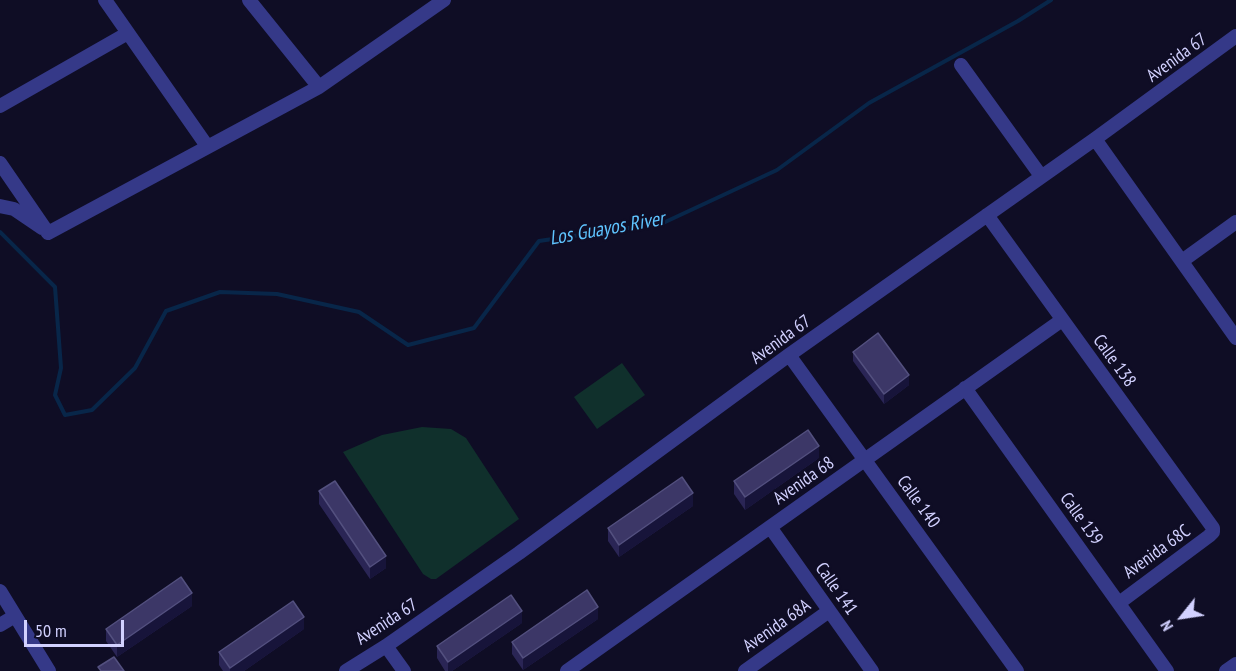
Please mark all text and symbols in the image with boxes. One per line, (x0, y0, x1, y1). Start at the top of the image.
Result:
street label: Avenida 67 (1143, 29, 1211, 87)
water label: Los Guayos River (548, 207, 666, 251)
street label: Avenida 67 (747, 311, 815, 369)
street label: Calle 138 (1088, 331, 1140, 391)
street label: Avenida 68 (769, 452, 839, 510)
street label: Calle 140 (892, 472, 944, 532)
street label: Calle 139 (1055, 489, 1107, 549)
street label: Avenida 68C (1119, 521, 1195, 583)
street label: Calle 141 (810, 559, 862, 619)
north arrow (1152, 587, 1212, 647)
street label: Avenida 67 (352, 594, 422, 650)
street label: Avenida 68A (739, 595, 815, 657)
scale bar (27, 608, 128, 646)
text: N (1156, 617, 1177, 635)
text: 50 m (35, 619, 67, 642)

